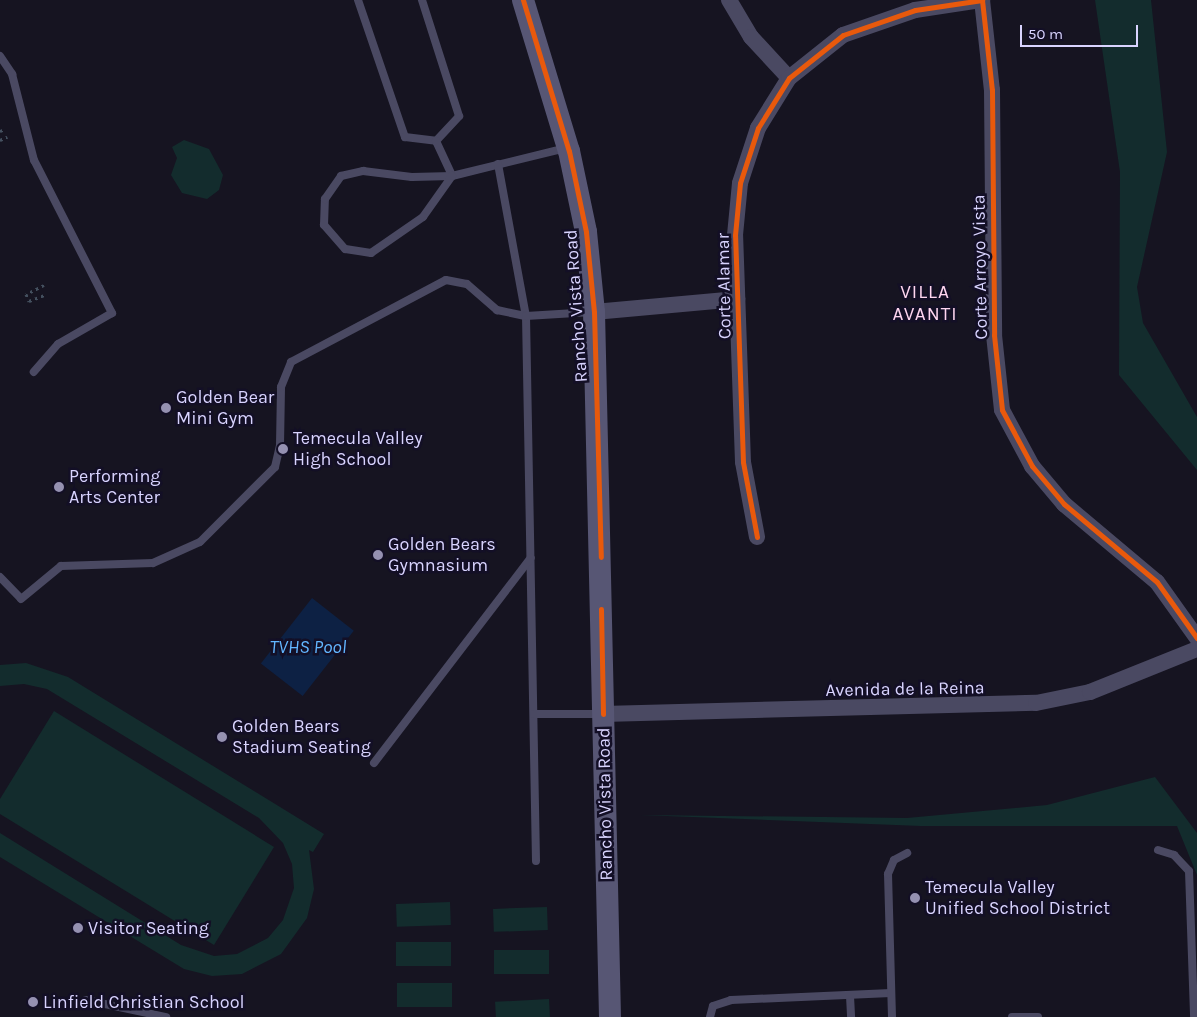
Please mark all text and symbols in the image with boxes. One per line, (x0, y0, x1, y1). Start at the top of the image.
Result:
scale bar (1022, 15, 1140, 47)
text: 50 m (1028, 25, 1063, 43)
street label: Corte Arroyo Vista (968, 194, 992, 340)
street label: Rancho Vista Road (560, 229, 592, 383)
street label: Corte Alamar (712, 233, 736, 339)
district label: VILLA AVANTI (892, 282, 958, 326)
place label: Golden Bear Mini Gym (176, 387, 274, 429)
marker: Golden Bear Mini Gym (160, 402, 172, 414)
place label: Temecula Valley High School (293, 428, 423, 470)
marker: Temecula Valley High School (277, 443, 289, 455)
place label: Performing Arts Center (69, 466, 160, 508)
marker: Performing Arts Center (53, 481, 65, 493)
place label: Golden Bears Gymnasium (388, 534, 496, 576)
marker: Golden Bears Gymnasium (372, 549, 384, 561)
water label: TVHS Pool (270, 637, 346, 659)
street label: Avenida de la Reina (825, 677, 985, 701)
place label: Golden Bears Stadium Seating (232, 716, 371, 759)
street label: Rancho Vista Road (593, 727, 617, 881)
marker: Golden Bears Stadium Seating (216, 731, 228, 743)
place label: Temecula Valley Unified School District (925, 877, 1110, 920)
marker: Temecula Valley Unified School District (909, 892, 921, 904)
place label: Visitor Seating (88, 917, 209, 939)
marker: Visitor Seating (72, 922, 84, 934)
place label: Linfield Christian School (43, 991, 245, 1013)
marker: Linfield Christian School (27, 996, 39, 1008)

